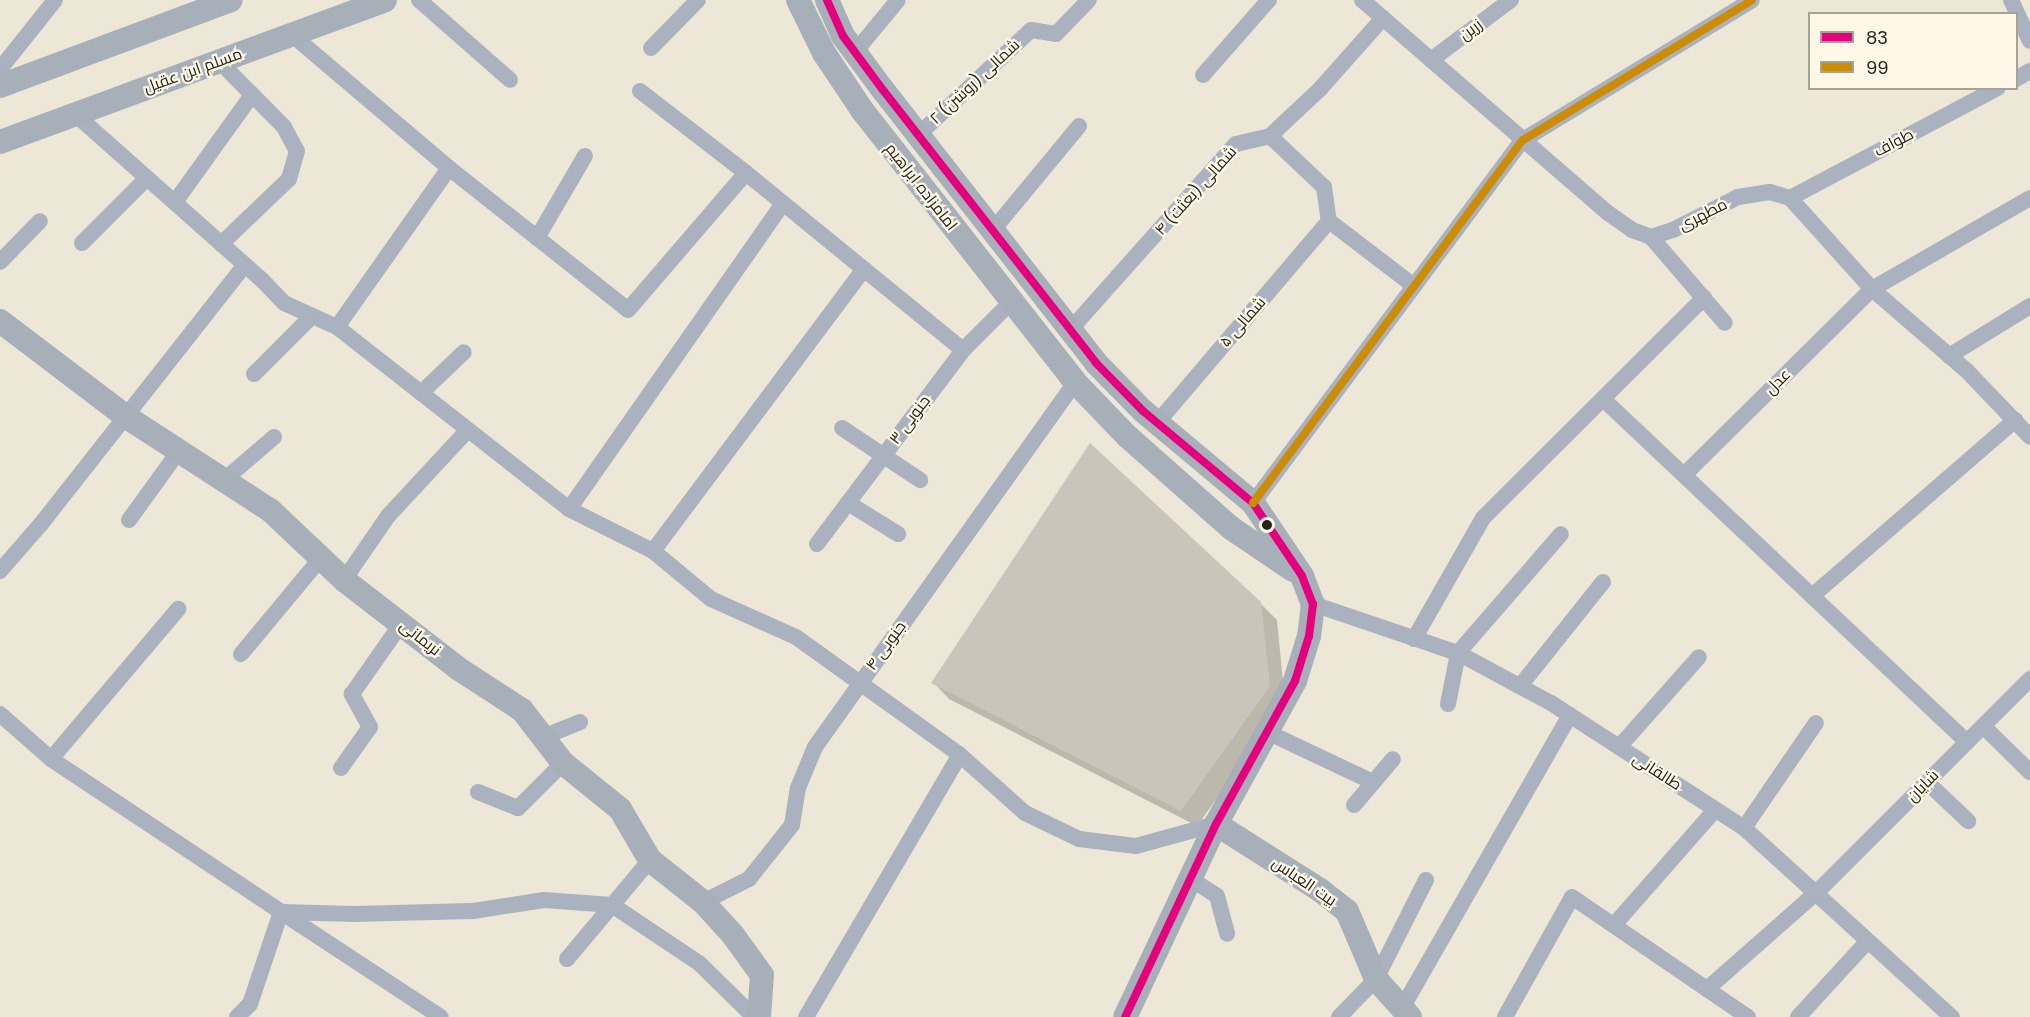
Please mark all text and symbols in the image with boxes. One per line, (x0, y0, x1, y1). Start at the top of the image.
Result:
legend (1808, 12, 2018, 90)
street label: زرین (1456, 15, 1486, 45)
text: 83 (1866, 25, 1888, 50)
street label: ۲ شمالی (روشن) (926, 35, 1024, 129)
street label: مسلم ابن عقیل (141, 44, 245, 98)
text: 99 (1866, 55, 1889, 80)
street label: طواف (1871, 125, 1917, 161)
street label: امامزاده ابراهیم (881, 139, 961, 235)
street label: ۴ شمالی (بعثت) (1151, 143, 1241, 239)
street label: مطهری (1675, 195, 1731, 235)
street label: ۵ شمالی (1216, 293, 1270, 351)
street label: عدل (1761, 365, 1795, 399)
street label: ۳ جنوبی (885, 392, 935, 448)
unlabelled marker (1261, 519, 1273, 531)
street label: نریمانی (395, 616, 445, 660)
street label: ۴ جنوبی (862, 618, 910, 674)
street label: طالقانی (1629, 749, 1685, 795)
street label: شایان (1903, 766, 1943, 806)
street label: بیت العباس (1268, 853, 1340, 911)

